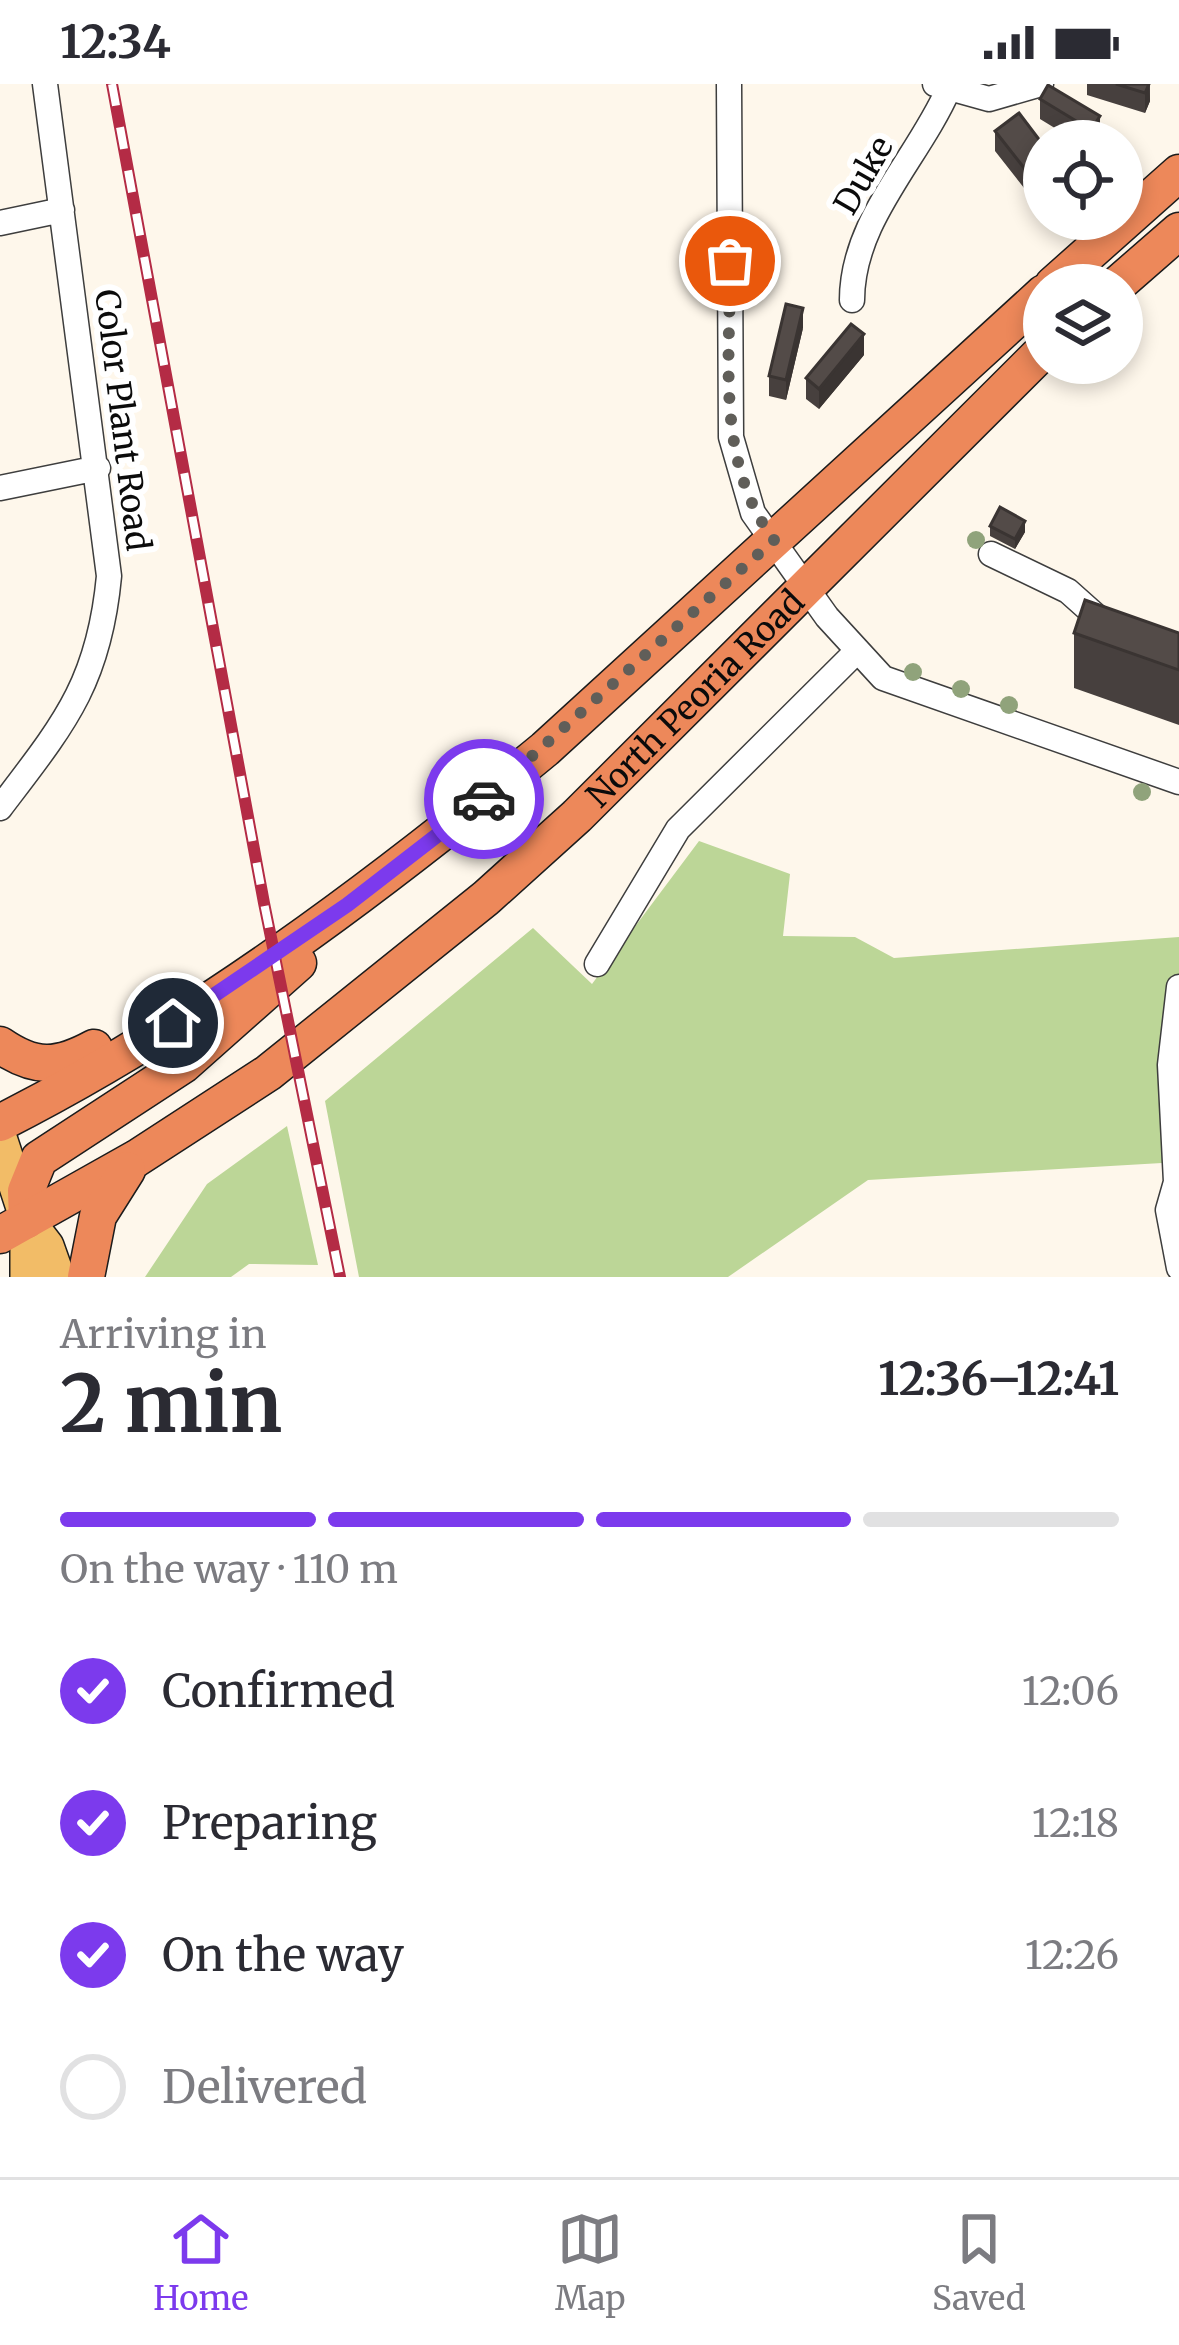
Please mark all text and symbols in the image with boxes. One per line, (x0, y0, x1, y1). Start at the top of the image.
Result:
text: 12:34 (60, 14, 171, 70)
map controls (1023, 120, 1143, 384)
button: locate (1023, 120, 1143, 240)
street label: Duke (825, 129, 902, 221)
pin (679, 210, 781, 312)
icon: bag (697, 228, 763, 294)
button: layers (1023, 264, 1143, 384)
street label: Color Plant Road (86, 287, 159, 553)
street label: North Peoria Road (578, 581, 813, 816)
courier (424, 739, 544, 859)
icon: car (451, 766, 517, 832)
pin (122, 972, 224, 1074)
icon: home (140, 990, 206, 1056)
text: Arriving in (60, 1310, 267, 1359)
text: 12:36–12:41 (878, 1351, 1119, 1407)
text: 2 min (60, 1355, 282, 1453)
text: On the way · 110 m (60, 1545, 398, 1594)
icon: check (60, 1658, 126, 1724)
text: Confirmed (162, 1663, 395, 1719)
text: 12:06 (1022, 1667, 1119, 1716)
icon: check (60, 1790, 126, 1856)
text: Preparing (162, 1795, 377, 1851)
text: 12:18 (1032, 1799, 1119, 1848)
icon: check (60, 1922, 126, 1988)
text: On the way (162, 1927, 404, 1983)
text: 12:26 (1025, 1931, 1119, 1980)
text: Delivered (162, 2059, 367, 2115)
tab: Home (153, 2206, 248, 2319)
tab: Map (555, 2206, 625, 2319)
tab: Saved (932, 2206, 1026, 2319)

